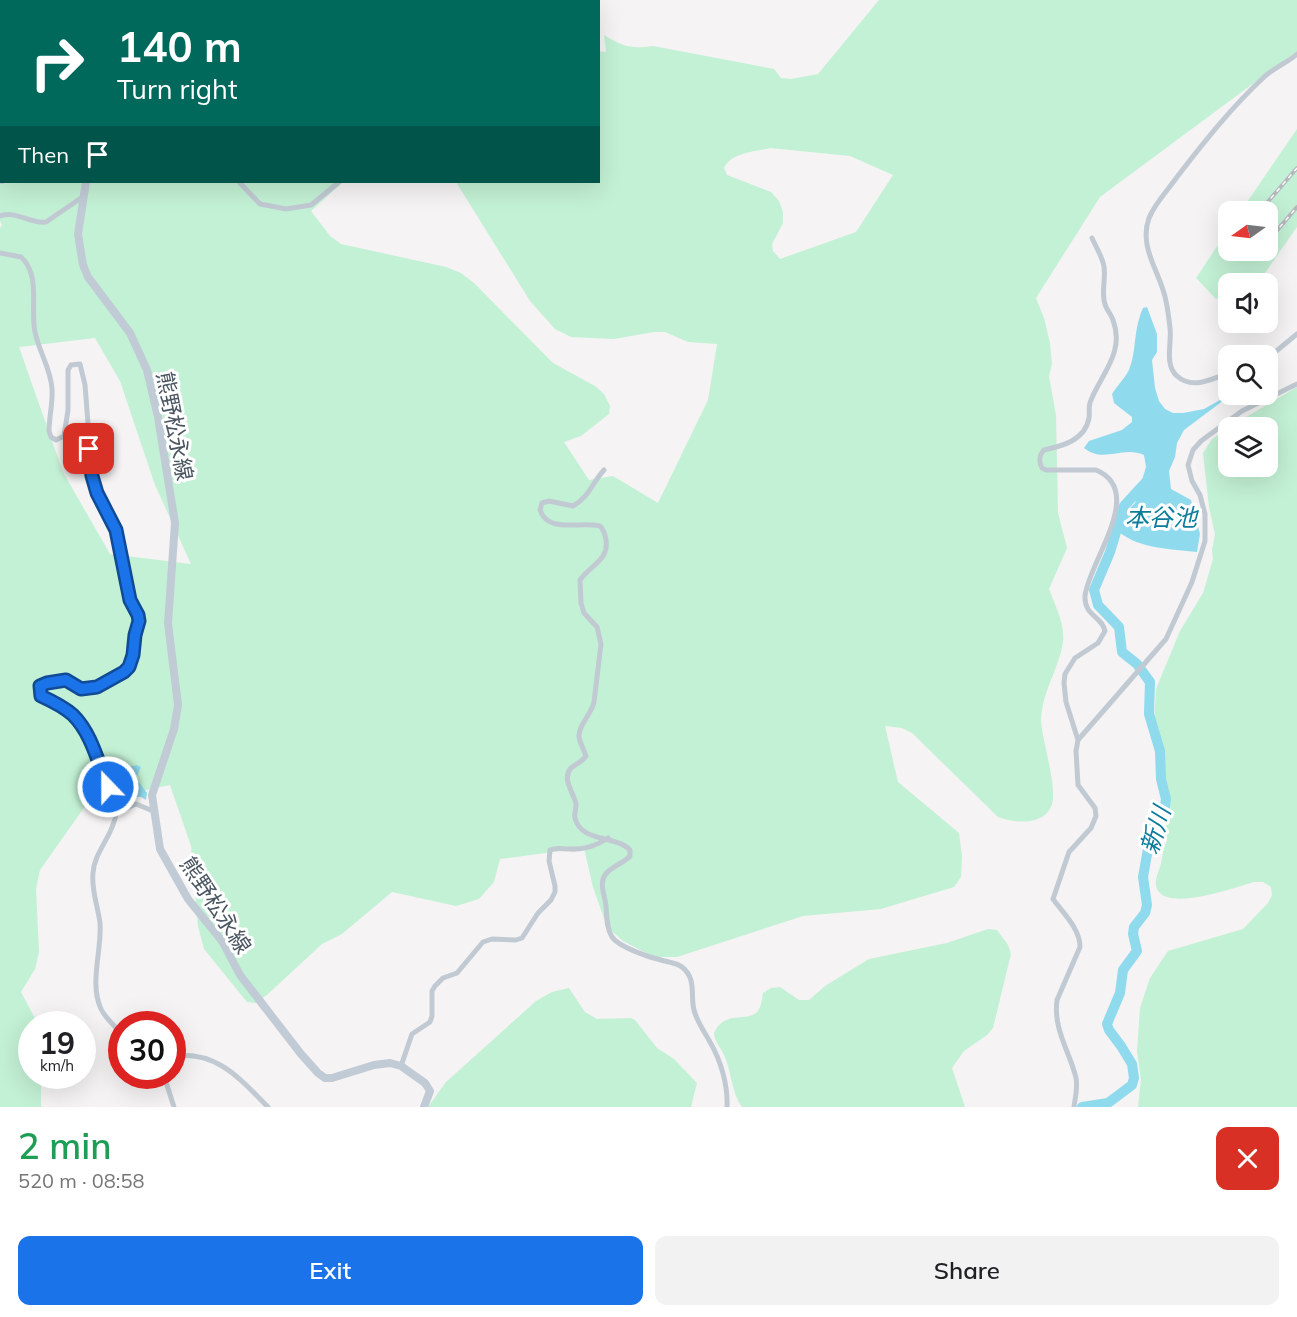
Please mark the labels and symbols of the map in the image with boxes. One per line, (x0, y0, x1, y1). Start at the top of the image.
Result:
north arrow (1218, 201, 1278, 261)
street label: 熊野松永線 (151, 369, 199, 483)
pin (63, 423, 114, 474)
water label: 本谷池 (1125, 502, 1199, 532)
position arrow (76, 755, 140, 819)
water label: 新川 (1134, 800, 1177, 857)
street label: 熊野松永線 (174, 851, 258, 959)
speed limit sign: 30 (108, 1011, 186, 1089)

